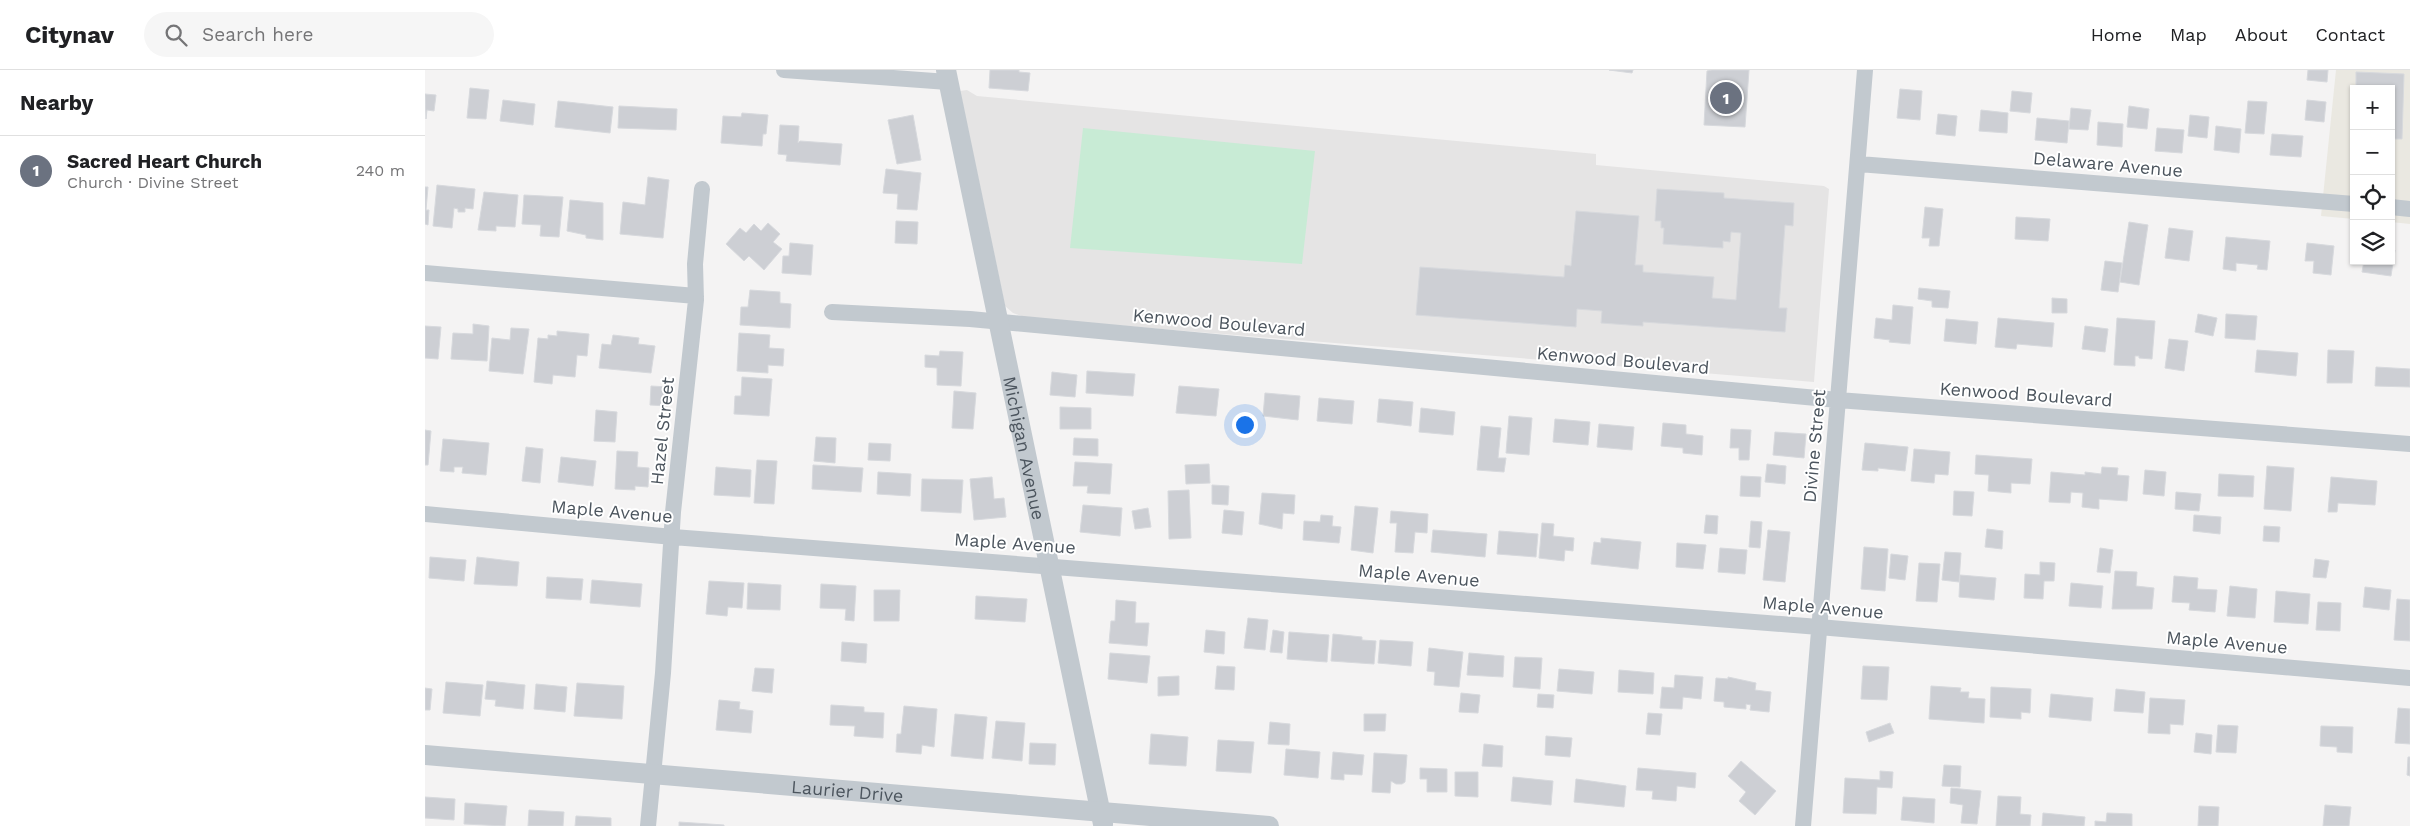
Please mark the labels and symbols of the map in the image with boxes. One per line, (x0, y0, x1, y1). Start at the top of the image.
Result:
pin: 1 (1710, 79, 1742, 117)
street label: Delaware Avenue (2032, 147, 2184, 181)
street label: Kenwood Boulevard (1132, 304, 1306, 340)
street label: Kenwood Boulevard (1536, 342, 1710, 378)
street label: Michigan Avenue (999, 374, 1050, 522)
street label: Hazel Street (646, 376, 678, 486)
street label: Kenwood Boulevard (1939, 377, 2113, 411)
street label: Divine Street (1799, 388, 1829, 504)
your location (1232, 412, 1258, 438)
street label: Maple Avenue (550, 495, 674, 527)
street label: Maple Avenue (954, 528, 1076, 558)
street label: Maple Avenue (1357, 559, 1481, 591)
street label: Maple Avenue (1761, 591, 1885, 623)
street label: Maple Avenue (2165, 626, 2289, 658)
street label: Laurier Drive (791, 775, 904, 806)

